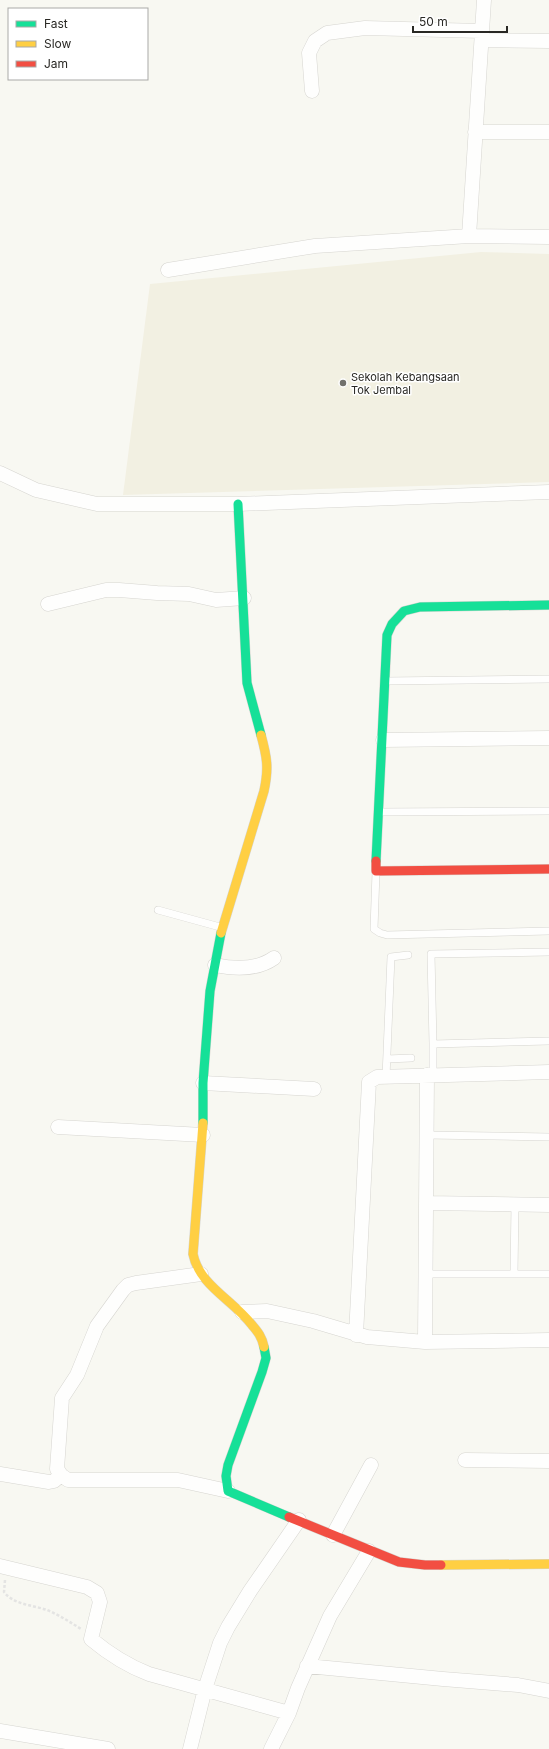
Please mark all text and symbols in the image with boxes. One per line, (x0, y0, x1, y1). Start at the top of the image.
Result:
legend (8, 8, 148, 80)
scale bar (413, 8, 507, 34)
text: 50 m (419, 14, 448, 29)
text: Fast (44, 16, 68, 31)
text: Slow (44, 36, 72, 51)
text: Jam (44, 56, 68, 71)
place label: Sekolah Kebangsaan Tok Jembal (351, 370, 460, 397)
marker: Sekolah Kebangsaan Tok Jembal (338, 378, 348, 388)

